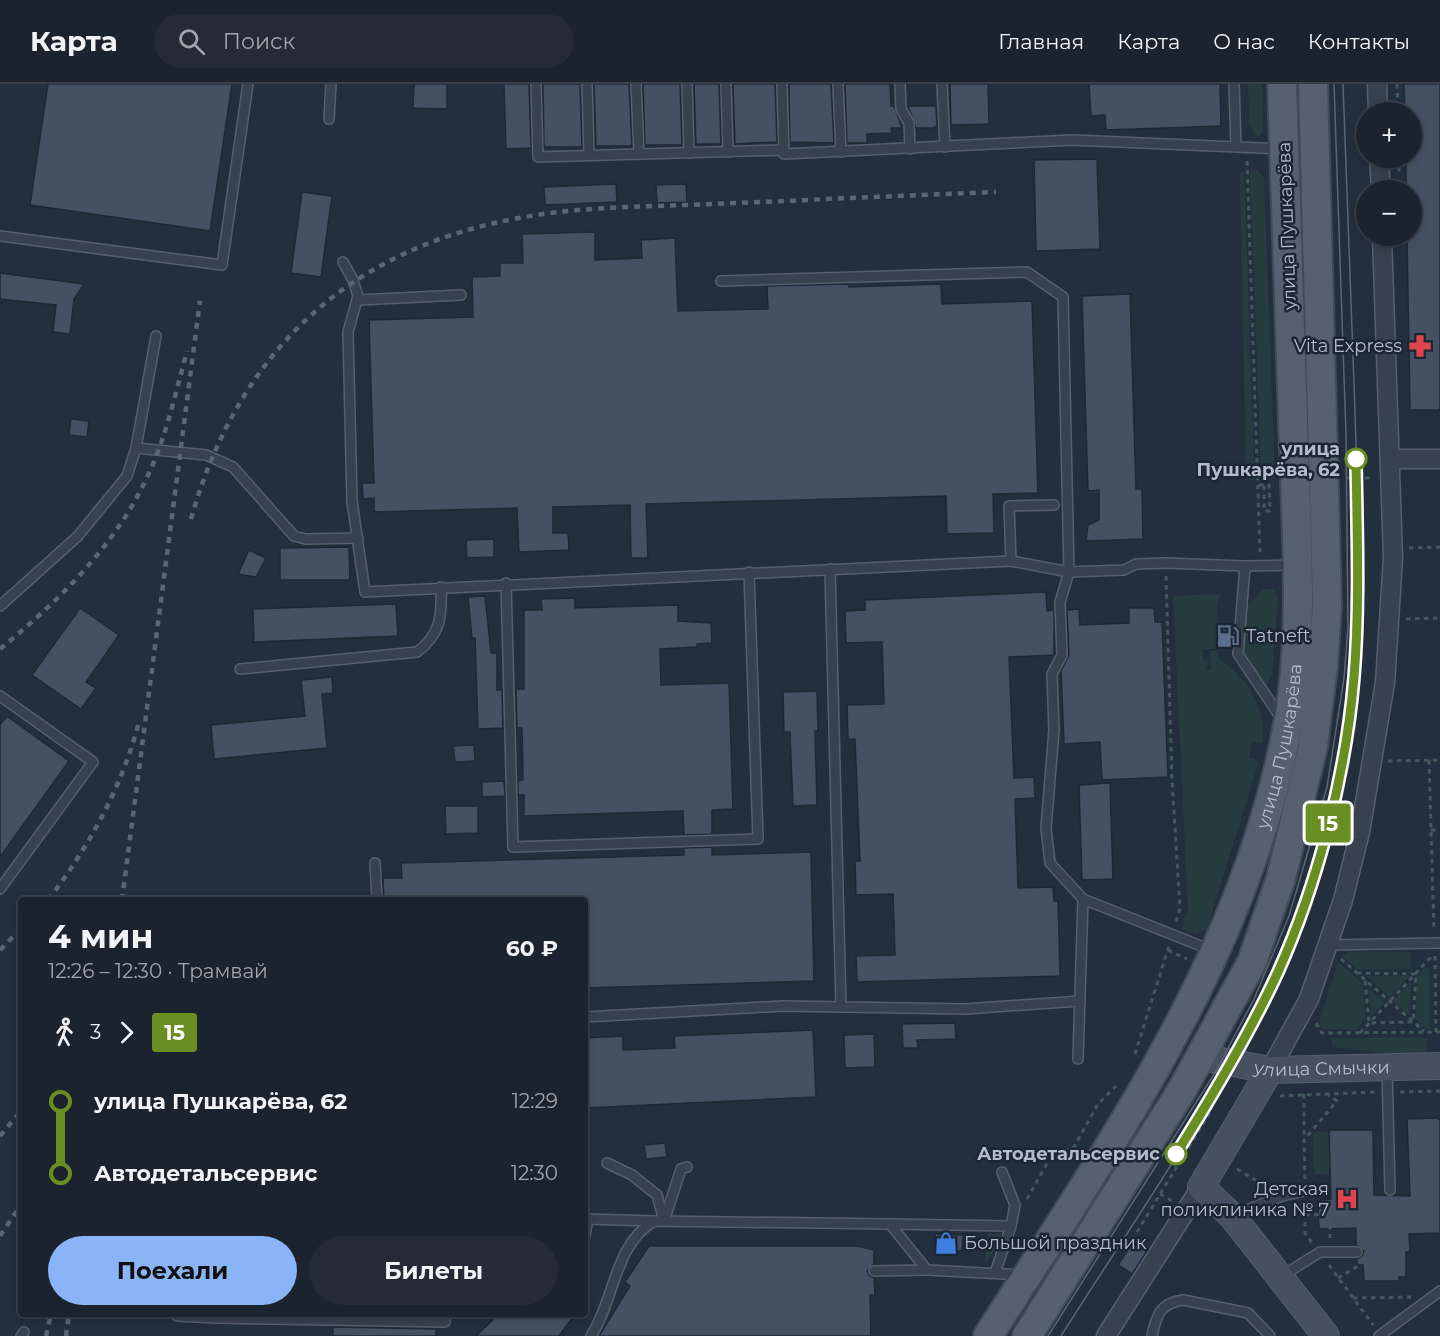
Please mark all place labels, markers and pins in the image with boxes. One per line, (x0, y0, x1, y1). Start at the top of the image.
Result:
pharmacy icon: Vita Express (1407, 333, 1433, 359)
place label: Vita Express (1294, 335, 1402, 357)
place label: улица Пушкарёва, 62 (1197, 438, 1340, 481)
marker: улица Пушкарёва, 62 (1345, 448, 1367, 470)
fuel station icon: Tatneft (1215, 623, 1241, 649)
place label: Tatneft (1246, 625, 1310, 647)
place label: Автодетальсервис (977, 1143, 1160, 1165)
marker: Автодетальсервис (1165, 1143, 1187, 1165)
place label: Детская поликлиника № 7 (1161, 1178, 1329, 1221)
hospital icon: Детская поликлиника № 7 (1334, 1186, 1360, 1212)
shop icon: Большой праздник (933, 1230, 959, 1256)
place label: Большой праздник (964, 1232, 1147, 1254)

